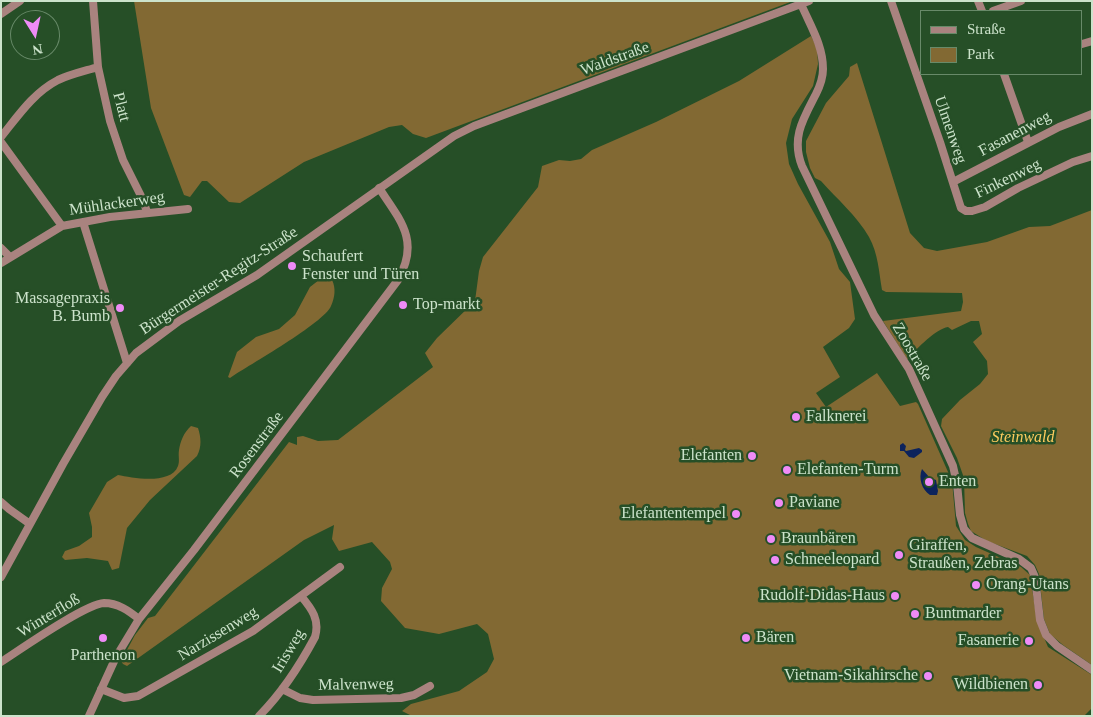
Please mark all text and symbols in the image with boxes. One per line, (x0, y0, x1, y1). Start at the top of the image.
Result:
north arrow (10, 10, 60, 60)
legend (920, 10, 1083, 75)
text: Straße (967, 21, 1005, 37)
street label: Waldstraße (578, 38, 652, 80)
text: N (31, 41, 44, 58)
text: Park (967, 46, 995, 62)
street label: Platt (108, 90, 134, 124)
street label: Ulmenweg (929, 94, 971, 166)
street label: Fasanenweg (976, 107, 1054, 161)
street label: Finkenweg (972, 155, 1044, 203)
street label: Mühlackerweg (68, 188, 166, 220)
street label: Bürgermeister-Regitz-Straße (137, 223, 301, 339)
place label: Schaufert Fenster und Türen (302, 247, 419, 285)
marker: Schaufert Fenster und Türen (286, 260, 298, 272)
place label: Massagepraxis B. Bumb (15, 289, 110, 327)
place label: Top-markt (413, 295, 480, 315)
marker: Top-markt (397, 299, 409, 311)
marker: Massagepraxis B. Bumb (114, 302, 126, 314)
street label: Zoostraße (888, 319, 936, 385)
place label: Falknerei (806, 407, 866, 427)
street label: Rosenstraße (226, 408, 288, 482)
marker: Falknerei (790, 411, 802, 423)
park label: Steinwald (991, 428, 1055, 448)
place label: Elefanten (681, 446, 742, 466)
marker: Elefanten (746, 450, 758, 462)
place label: Elefanten-Turm (797, 460, 899, 480)
marker: Elefanten-Turm (781, 464, 793, 476)
place label: Enten (939, 472, 976, 492)
marker: Enten (923, 476, 935, 488)
place label: Paviane (789, 493, 840, 513)
marker: Paviane (773, 497, 785, 509)
place label: Elefantentempel (621, 504, 726, 524)
marker: Elefantentempel (730, 508, 742, 520)
place label: Braunbären (781, 529, 856, 549)
marker: Braunbären (765, 533, 777, 545)
place label: Giraffen, Straußen, Zebras (909, 536, 1017, 574)
marker: Giraffen, Straußen, Zebras (893, 549, 905, 561)
place label: Schneeleopard (785, 550, 879, 570)
marker: Schneeleopard (769, 554, 781, 566)
place label: Orang-Utans (986, 575, 1069, 595)
marker: Orang-Utans (970, 579, 982, 591)
place label: Rudolf-Didas-Haus (760, 586, 885, 606)
street label: Winterfloß (14, 590, 84, 642)
marker: Rudolf-Didas-Haus (889, 590, 901, 602)
street label: Narzissenweg (175, 603, 261, 665)
place label: Buntmarder (925, 604, 1001, 624)
marker: Buntmarder (909, 608, 921, 620)
street label: Irisweg (268, 625, 310, 677)
place label: Bären (756, 628, 794, 648)
place label: Fasanerie (958, 631, 1019, 651)
marker: Parthenon (97, 632, 109, 644)
marker: Bären (740, 632, 752, 644)
marker: Fasanerie (1023, 635, 1035, 647)
place label: Parthenon (71, 646, 135, 666)
place label: Vietnam-Sikahirsche (784, 666, 918, 686)
marker: Vietnam-Sikahirsche (922, 670, 934, 682)
street label: Malvenweg (318, 675, 394, 695)
place label: Wildbienen (954, 675, 1028, 695)
marker: Wildbienen (1032, 679, 1044, 691)

